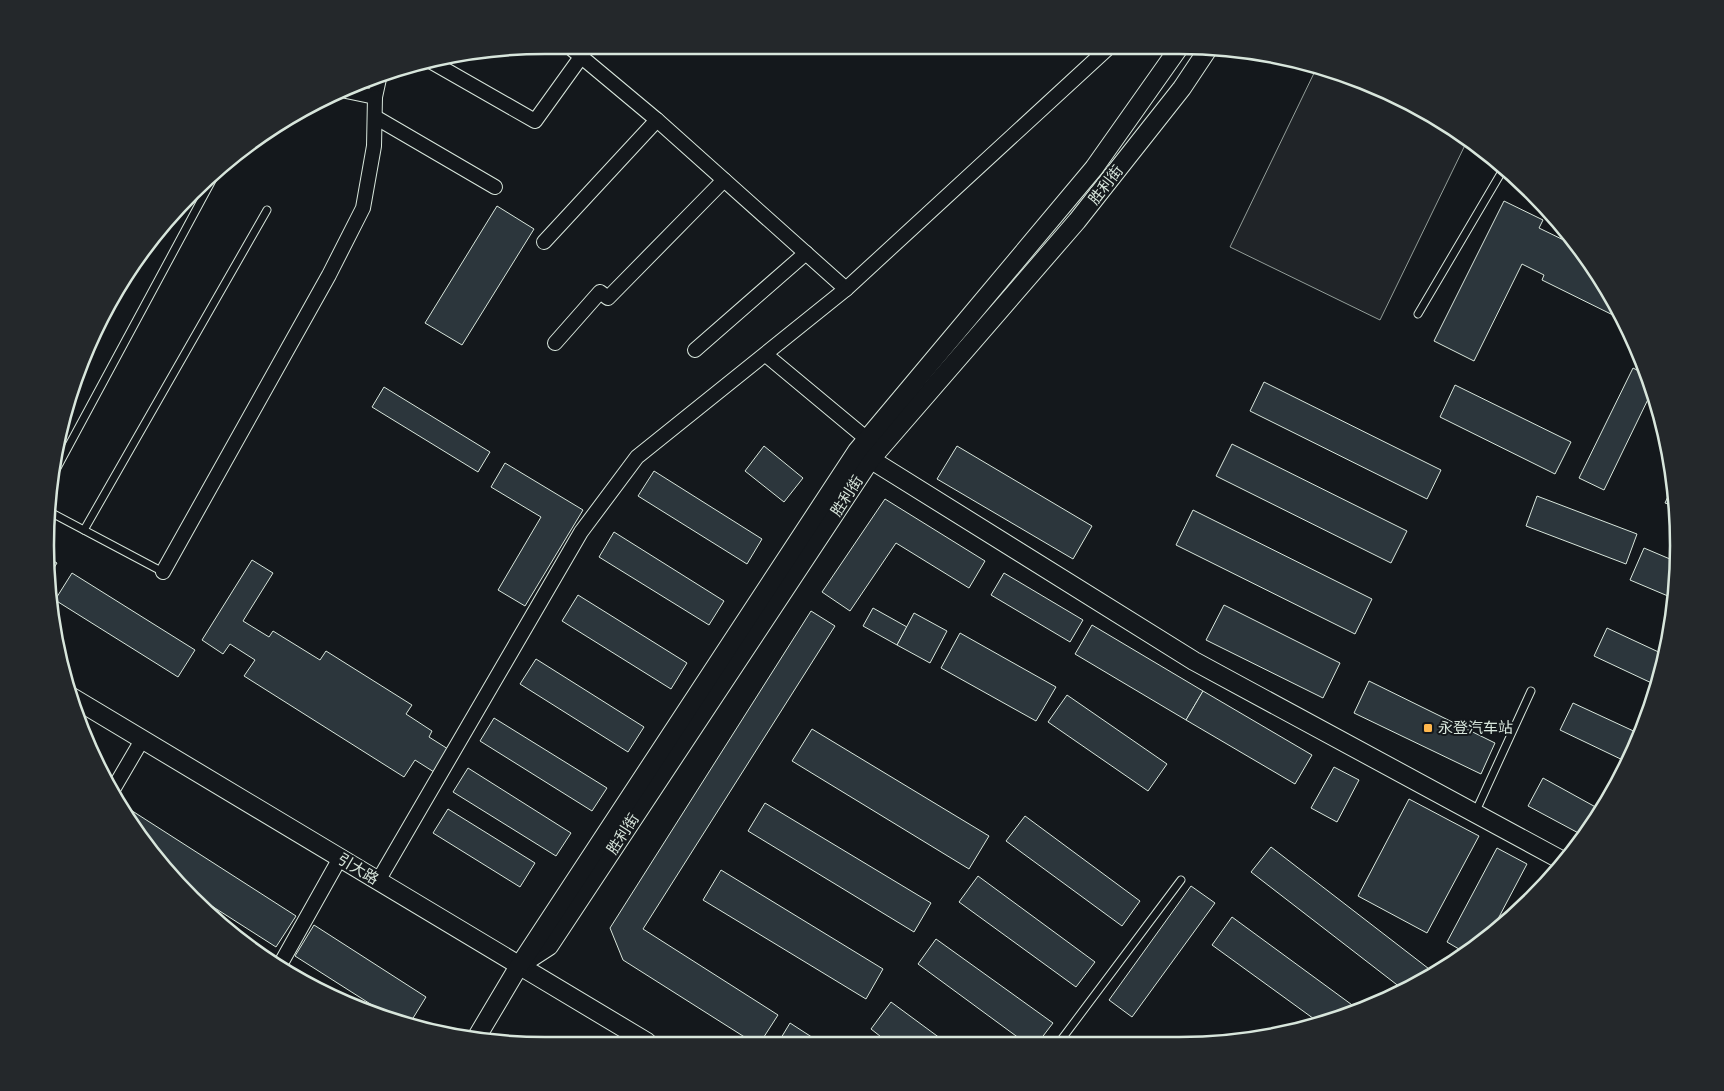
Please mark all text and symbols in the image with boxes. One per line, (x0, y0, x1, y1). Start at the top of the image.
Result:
street label: 胜利街 (1083, 160, 1129, 210)
street label: 胜利街 (826, 471, 868, 521)
place label: 永登汽车站 (1438, 717, 1513, 739)
marker: 永登汽车站 (1422, 722, 1434, 734)
street label: 胜利街 (602, 809, 644, 859)
street label: 引大路 (333, 848, 383, 890)

